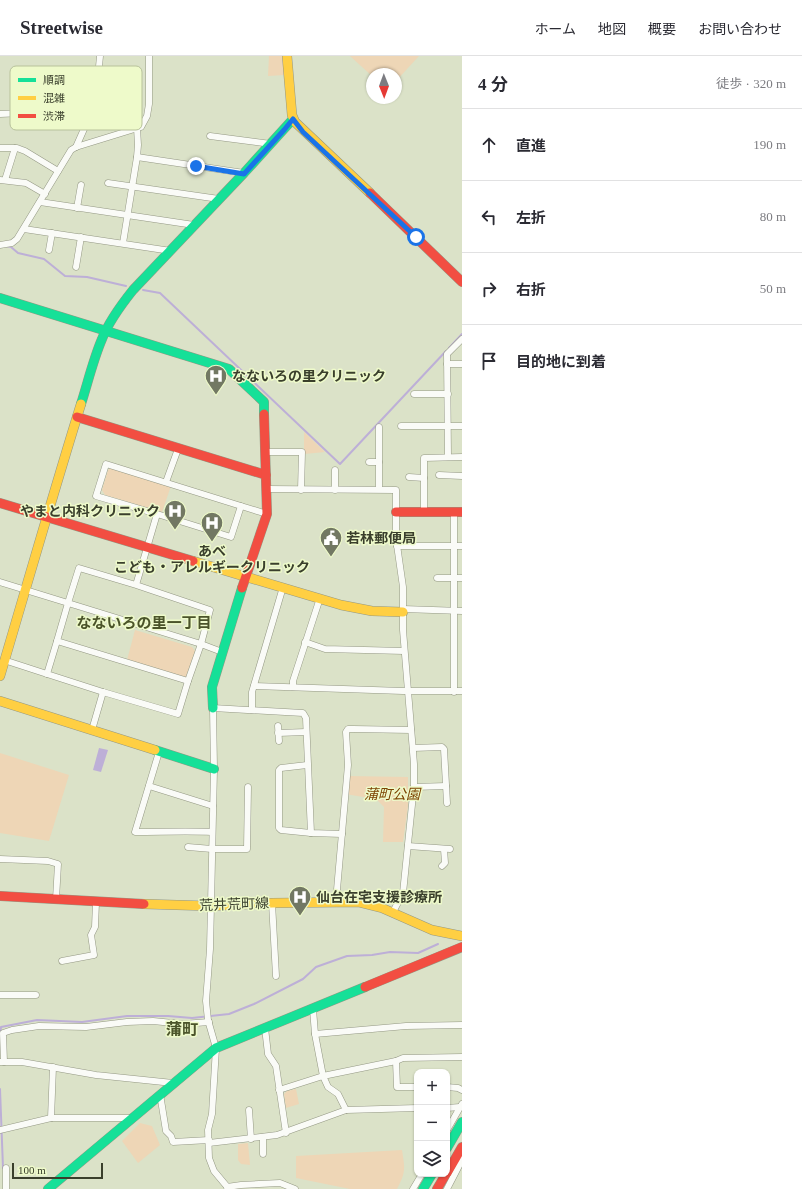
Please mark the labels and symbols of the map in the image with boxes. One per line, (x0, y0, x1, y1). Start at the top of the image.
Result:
legend (10, 66, 142, 130)
north arrow (366, 68, 402, 104)
text: 順調 (43, 74, 65, 86)
text: 混雑 (43, 92, 65, 104)
text: 渋滞 (43, 110, 65, 122)
route end (187, 157, 205, 175)
route start (407, 228, 425, 246)
hospital icon: なないろの里クリニック (203, 363, 229, 396)
place label: なないろの里クリニック (232, 369, 386, 384)
hospital icon: やまと内科クリニック (162, 498, 188, 531)
place label: やまと内科クリニック (20, 504, 160, 519)
hospital icon: あべ こども・アレルギークリニック (199, 510, 225, 543)
public building icon: 若林郵便局 (318, 525, 344, 558)
place label: 若林郵便局 (346, 531, 416, 546)
place label: あべ こども・アレルギークリニック (114, 544, 310, 575)
district label: なないろの里一丁目 (76, 615, 212, 631)
park label: 蒲町公園 (364, 787, 422, 802)
hospital icon: 仙台在宅支援診療所 (287, 884, 313, 917)
place label: 仙台在宅支援診療所 (316, 890, 442, 905)
street label: 荒井荒町線 (199, 895, 269, 913)
district label: 蒲町 (166, 1021, 198, 1038)
scale bar (12, 1161, 103, 1180)

